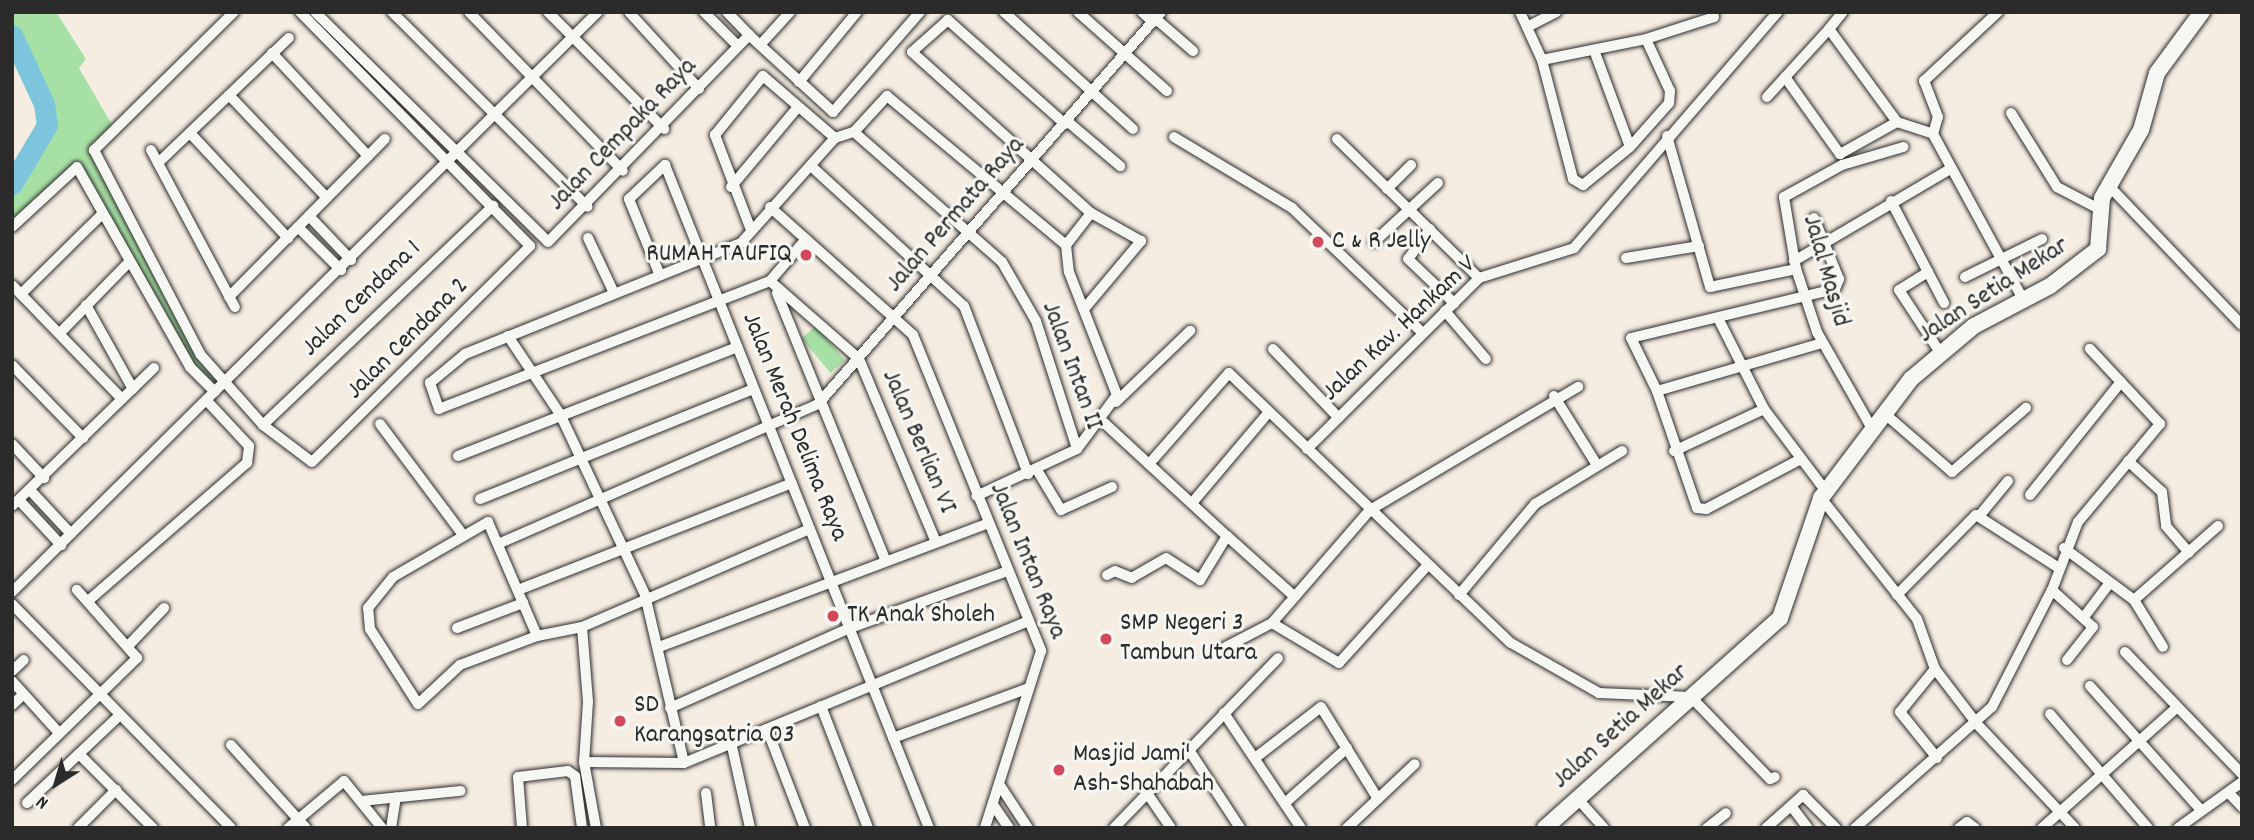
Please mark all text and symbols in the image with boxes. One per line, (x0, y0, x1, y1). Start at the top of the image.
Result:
street label: Jalan Cempaka Raya (542, 52, 704, 218)
street label: Jalan Permata Raya (880, 131, 1032, 299)
street label: Jalal Masjid (1794, 212, 1856, 330)
place label: C & R Jelly (1332, 226, 1431, 258)
street label: Jalan Setia Mekar (1913, 231, 2075, 351)
street label: Jalan Cendana 1 (296, 234, 428, 364)
marker: C & R Jelly (1310, 234, 1326, 250)
place label: RUMAH TAUFIQ (646, 239, 792, 271)
marker: RUMAH TAUFIQ (798, 247, 814, 263)
street label: Jalan Kav. Hankam V (1316, 249, 1484, 409)
street label: Jalan Cendana 2 (340, 271, 476, 407)
street label: Jalan Intan II (1033, 298, 1109, 434)
street label: Jalan Merah Delima Raya (734, 308, 854, 546)
street label: Jalan Berlian VI (874, 365, 962, 519)
street label: Jalan Intan Raya (982, 478, 1072, 644)
place label: TK Anak Sholeh (847, 600, 995, 632)
marker: TK Anak Sholeh (825, 608, 841, 624)
place label: SMP Negeri 3 Tambun Utara (1120, 608, 1257, 670)
marker: SMP Negeri 3 Tambun Utara (1098, 631, 1114, 647)
street label: Jalan Setia Mekar (1546, 658, 1696, 796)
place label: SD Karangsatria 03 (634, 690, 794, 752)
marker: SD Karangsatria 03 (612, 713, 628, 729)
place label: Masjid Jami' Ash-Shahabah (1073, 739, 1214, 800)
north arrow (21, 749, 91, 819)
marker: Masjid Jami' Ash-Shahabah (1051, 762, 1067, 778)
text: N (31, 788, 55, 815)

